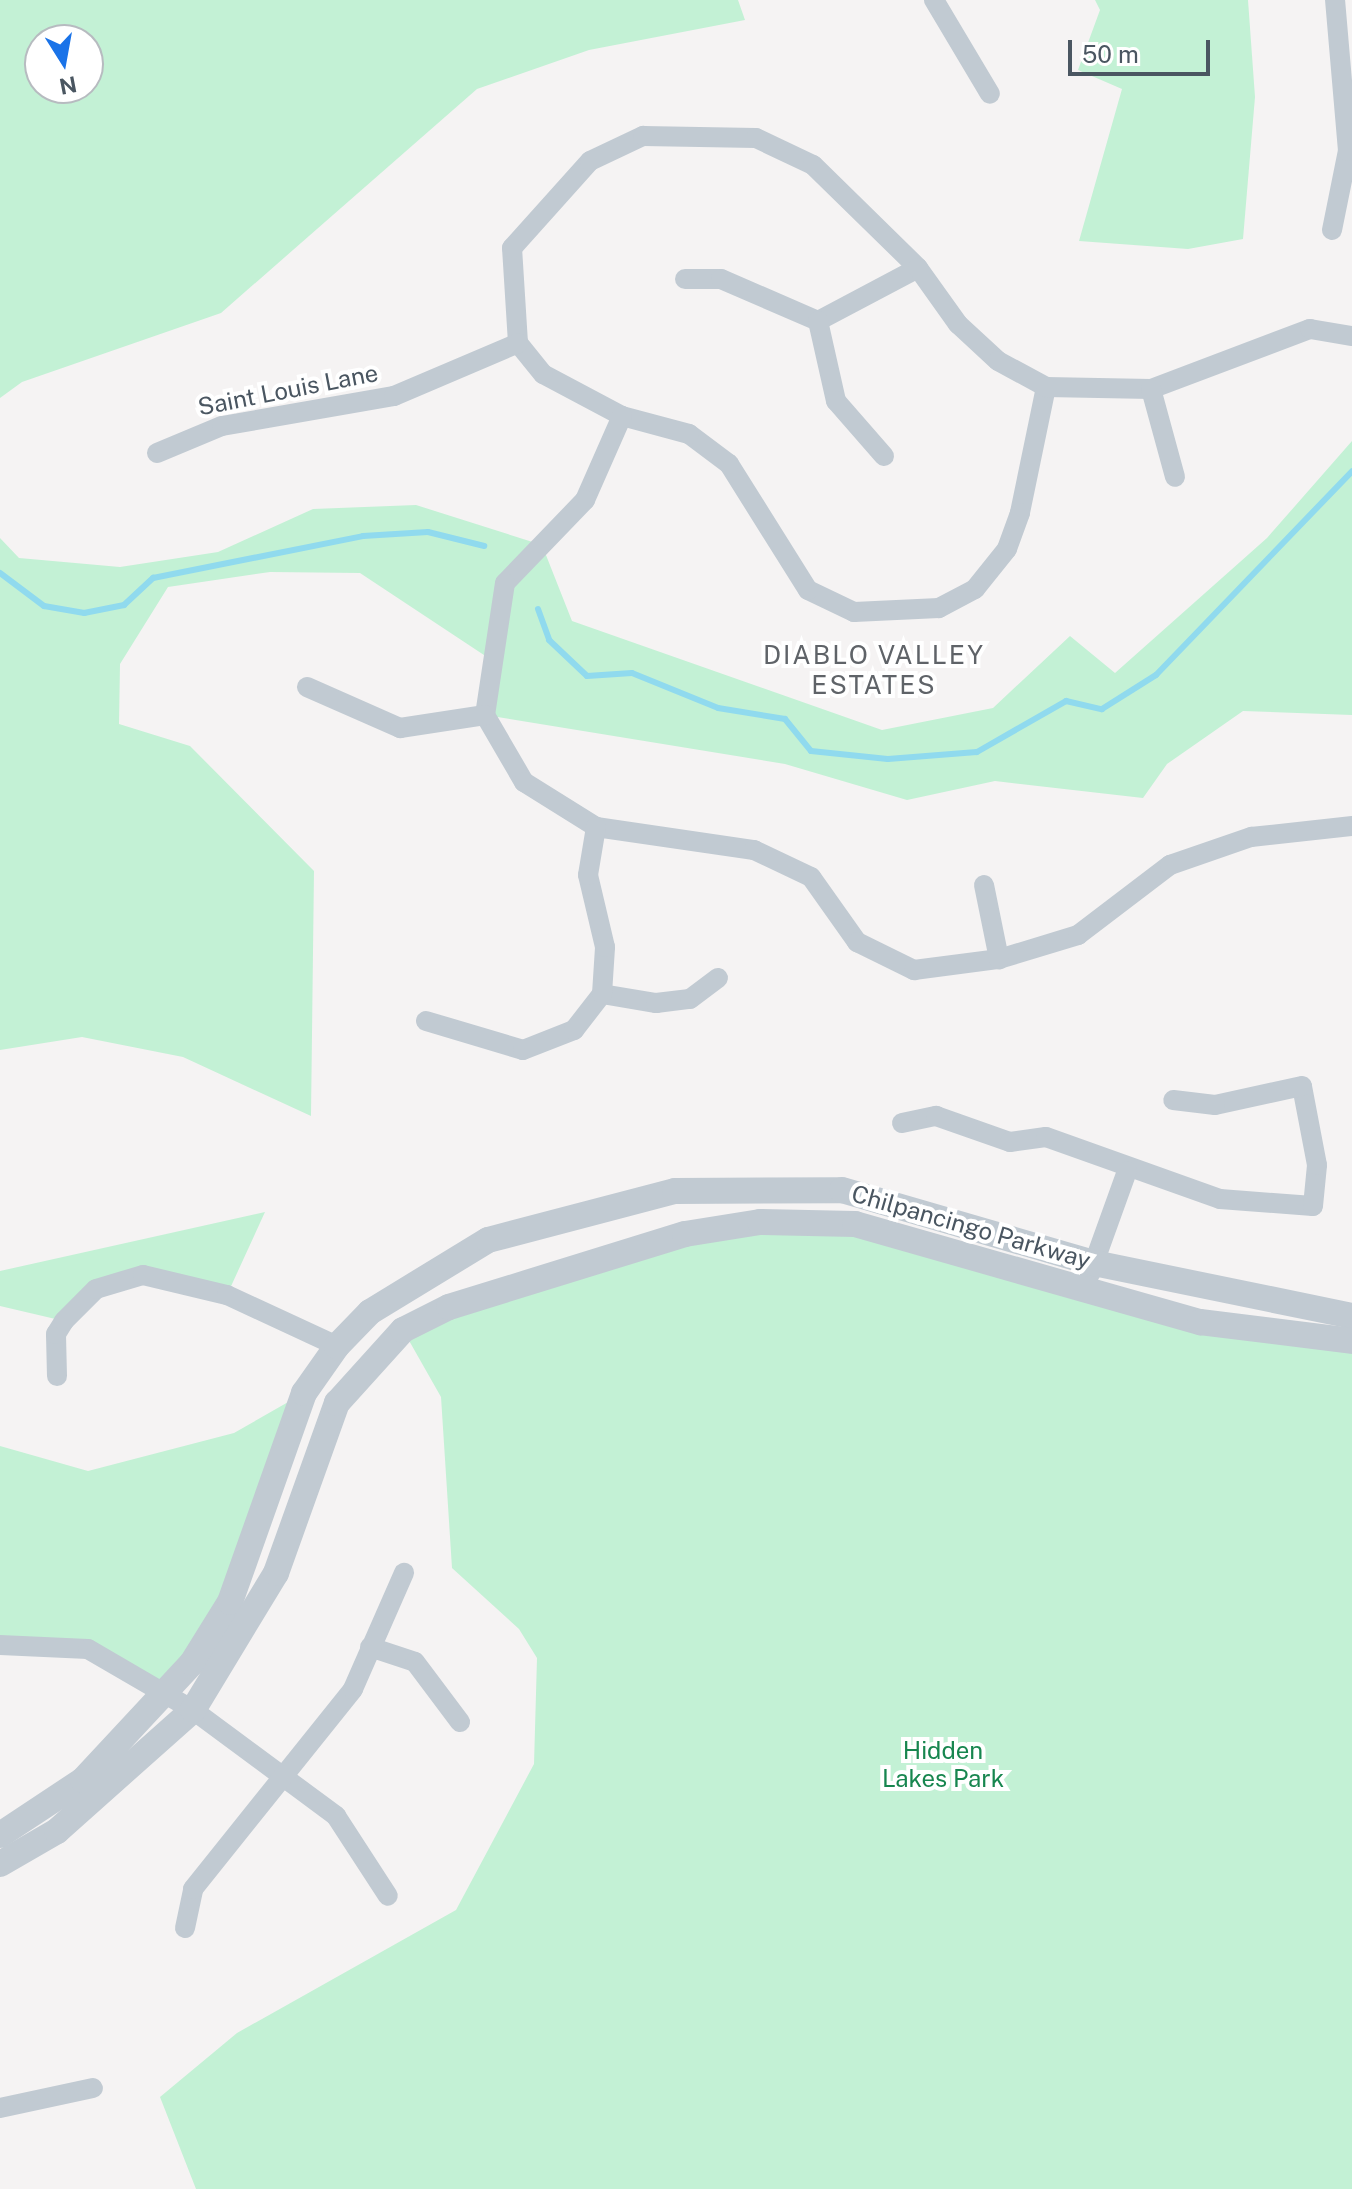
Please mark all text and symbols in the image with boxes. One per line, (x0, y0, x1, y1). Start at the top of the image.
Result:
north arrow (24, 24, 104, 104)
scale bar (1072, 24, 1214, 74)
text: 50 m (1082, 40, 1139, 68)
text: N (57, 71, 79, 100)
street label: Saint Louis Lane (195, 358, 381, 422)
district label: DIABLO VALLEY ESTATES (763, 639, 985, 700)
street label: Chilpancingo Parkway (848, 1179, 1094, 1275)
park label: Hidden Lakes Park (882, 1737, 1004, 1793)

